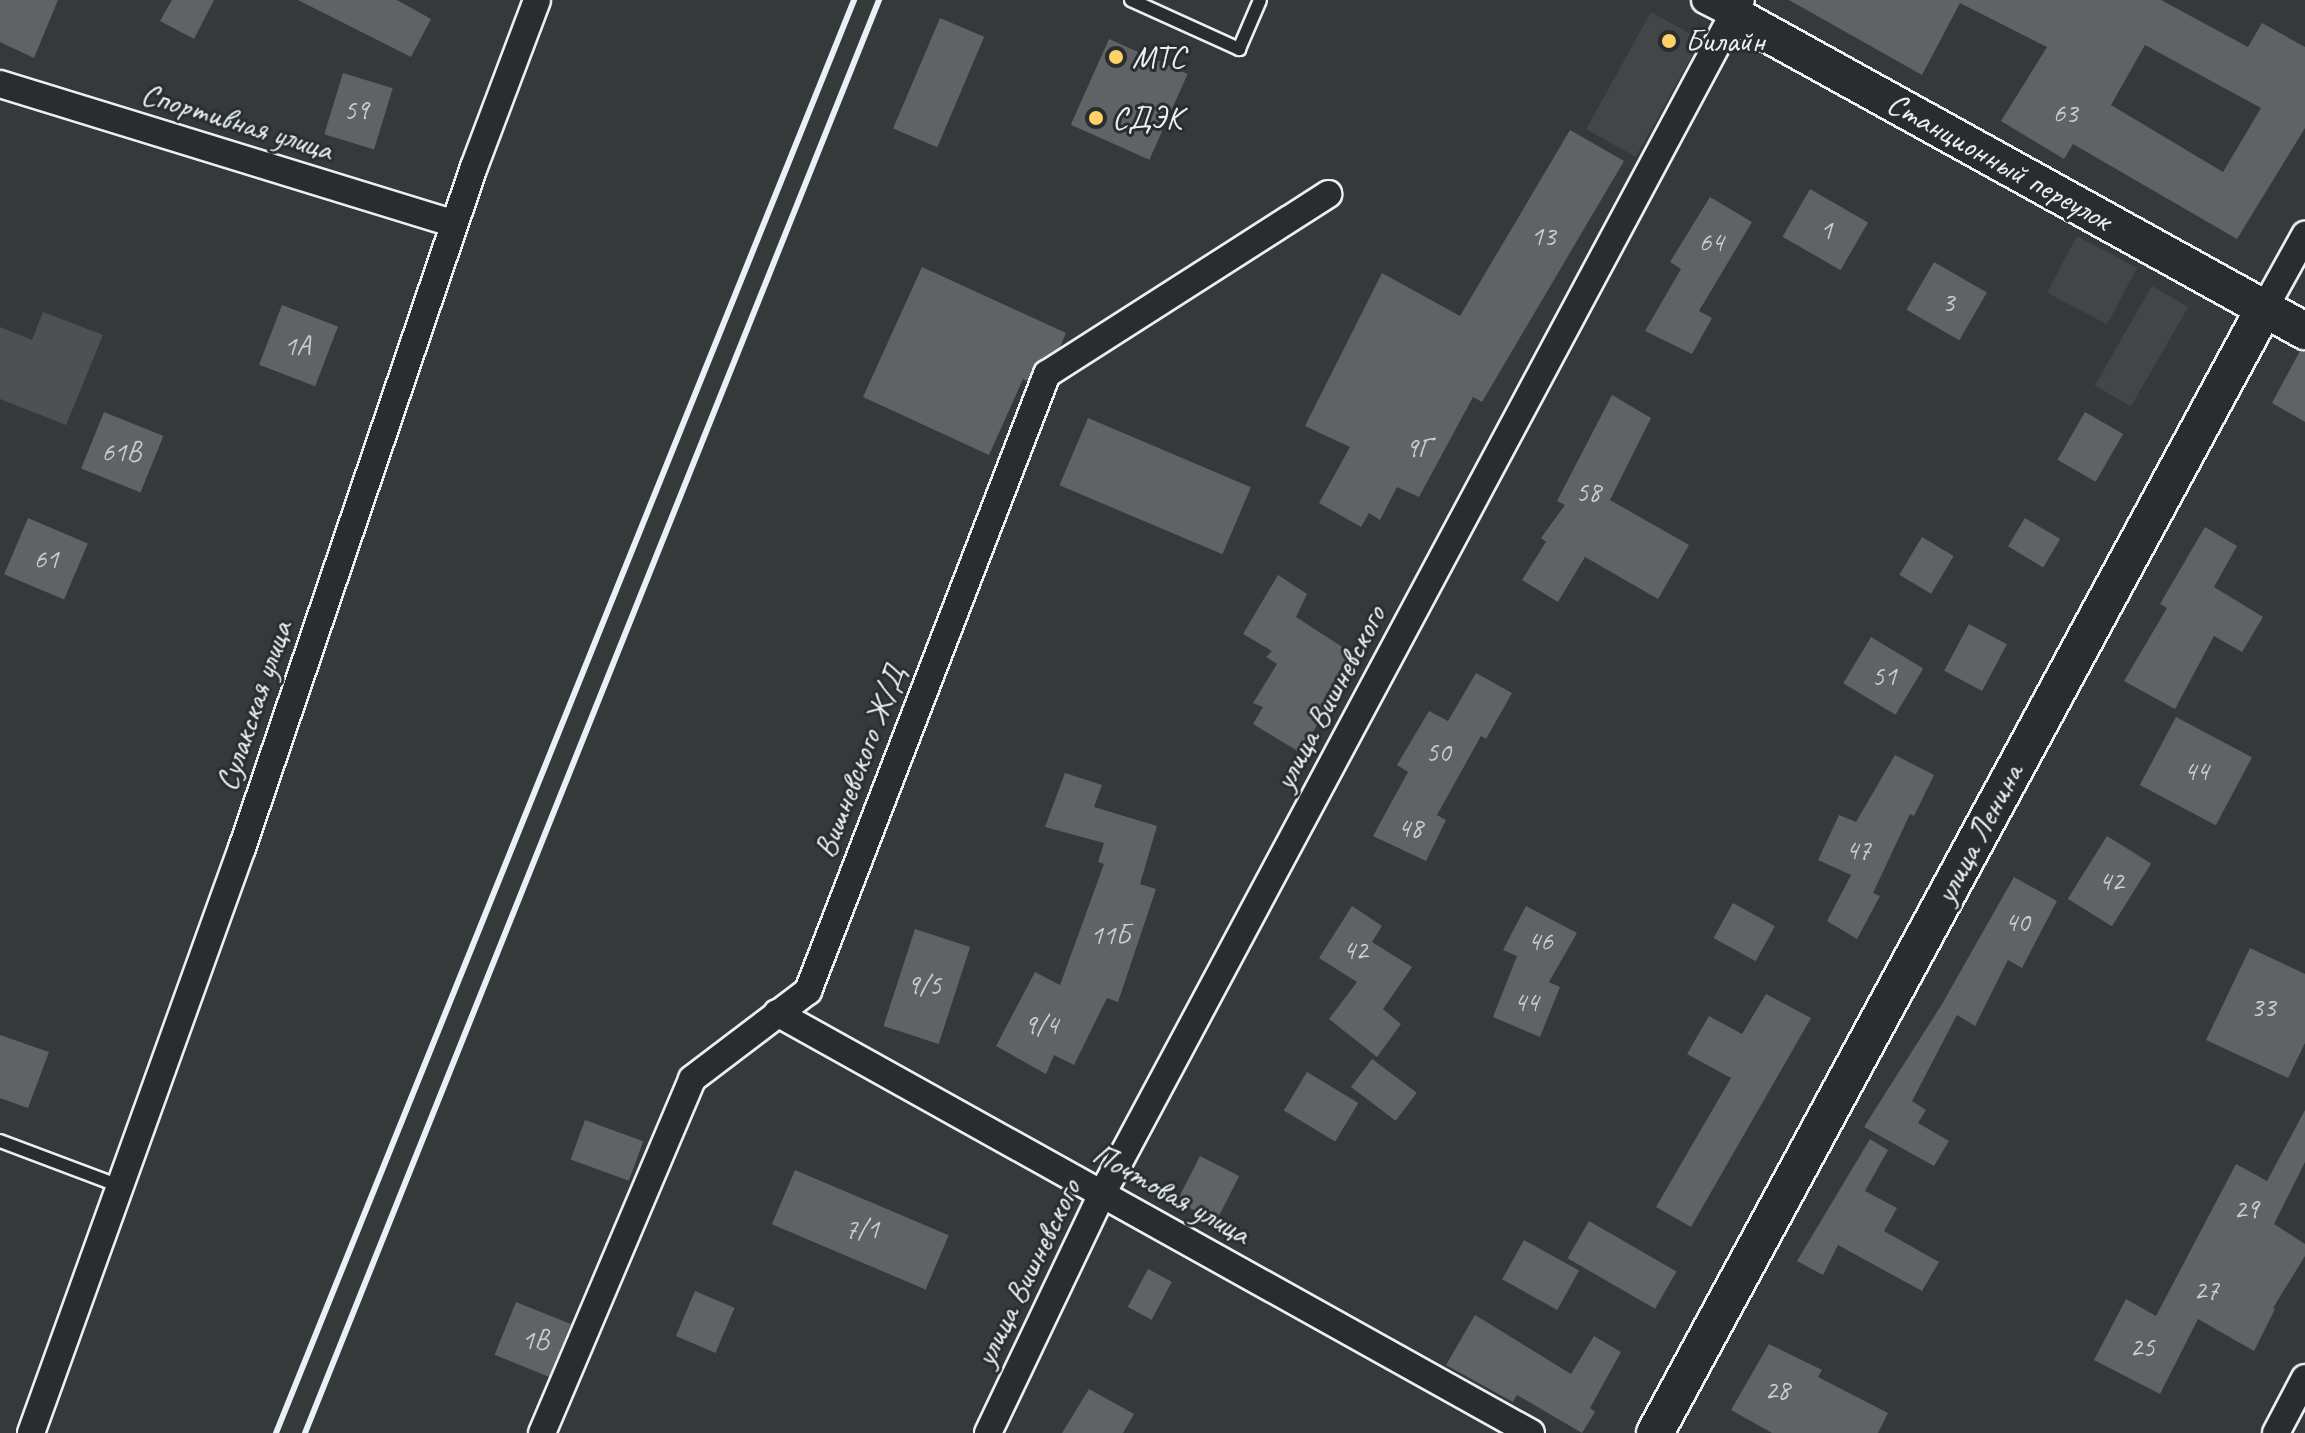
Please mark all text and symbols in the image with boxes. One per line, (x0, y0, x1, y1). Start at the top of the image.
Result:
place label: Билайн (1685, 22, 1765, 60)
marker: Билайн (1660, 32, 1678, 50)
place label: МТС (1132, 38, 1185, 76)
marker: МТС (1107, 48, 1125, 66)
street label: Спортивная улица (136, 74, 338, 170)
street label: Станционный переулок (1880, 84, 2118, 240)
house number: 59 (343, 93, 369, 127)
house number: 63 (2052, 96, 2078, 130)
place label: СДЭК (1112, 99, 1182, 137)
marker: СДЭК (1087, 109, 1105, 127)
house number: 1 (1820, 213, 1832, 247)
house number: 13 (1530, 219, 1556, 253)
house number: 64 (1698, 225, 1724, 259)
house number: 3 (1942, 285, 1954, 319)
house number: 1А (284, 329, 310, 363)
house number: 9Г (1405, 431, 1431, 465)
house number: 61В (101, 435, 141, 469)
house number: 58 (1575, 475, 1601, 509)
house number: 61 (33, 542, 59, 576)
street label: улица Вишневского (1265, 599, 1395, 797)
street label: Сулакская улица (207, 615, 301, 797)
house number: 51 (1871, 659, 1897, 693)
street label: Вишневского Ж/Д (806, 661, 914, 863)
house number: 50 (1425, 735, 1451, 769)
house number: 44 (2183, 754, 2209, 788)
street label: улица Ленина (1926, 758, 2032, 910)
house number: 48 (1397, 811, 1423, 845)
house number: 47 (1845, 833, 1871, 867)
house number: 42 (2098, 864, 2124, 898)
house number: 40 (2004, 905, 2030, 939)
house number: 11Б (1090, 918, 1130, 952)
house number: 46 (1527, 924, 1553, 958)
house number: 42 (1342, 933, 1368, 967)
house number: 9/5 (907, 968, 941, 1002)
house number: 44 (1513, 985, 1539, 1019)
house number: 33 (2250, 990, 2276, 1024)
house number: 9/4 (1024, 1008, 1058, 1042)
street label: Почтовая улица (1085, 1135, 1257, 1253)
street label: улица Вишневского (966, 1173, 1090, 1373)
house number: 29 (2233, 1192, 2259, 1226)
house number: 7/1 (845, 1212, 879, 1246)
house number: 27 (2193, 1273, 2219, 1307)
house number: 1В (522, 1323, 548, 1357)
house number: 25 (2129, 1330, 2155, 1364)
house number: 28 (1764, 1373, 1790, 1407)

